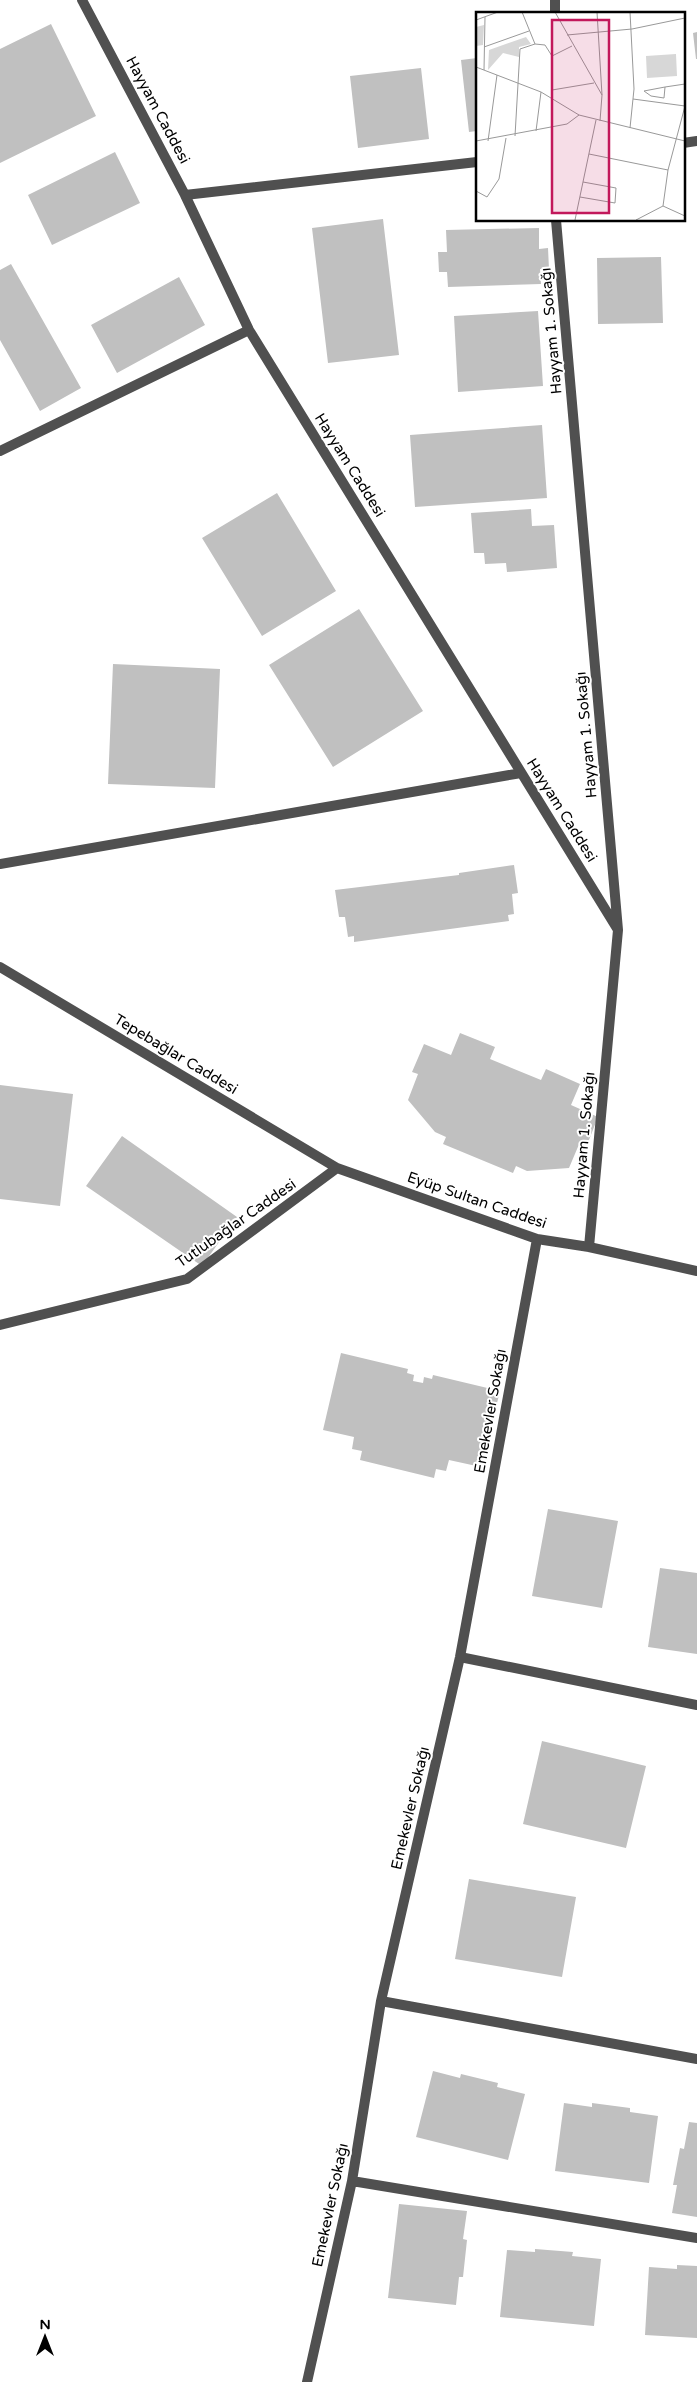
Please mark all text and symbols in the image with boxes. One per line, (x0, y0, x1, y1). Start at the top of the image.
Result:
inset map (476, 12, 684, 221)
street label: Hayyam Caddesi (122, 53, 194, 167)
street label: Hayyam 1. Sokağı (537, 267, 565, 395)
street label: Hayyam Caddesi (311, 410, 389, 520)
street label: Hayyam 1. Sokağı (572, 671, 600, 799)
street label: Hayyam Caddesi (523, 755, 601, 865)
street label: Tepebağlar Caddesi (111, 1010, 241, 1098)
street label: Hayyam 1. Sokağı (570, 1071, 598, 1199)
street label: Eyüp Sultan Caddesi (405, 1168, 549, 1232)
street label: Tutlubağlar Caddesi (173, 1175, 299, 1271)
street label: Emekevler Sokağı (470, 1347, 510, 1475)
street label: Emekevler Sokağı (387, 1745, 433, 1871)
street label: Emekevler Sokağı (308, 2141, 352, 2269)
north arrow (20, 2312, 70, 2362)
text: N (39, 2316, 51, 2333)

